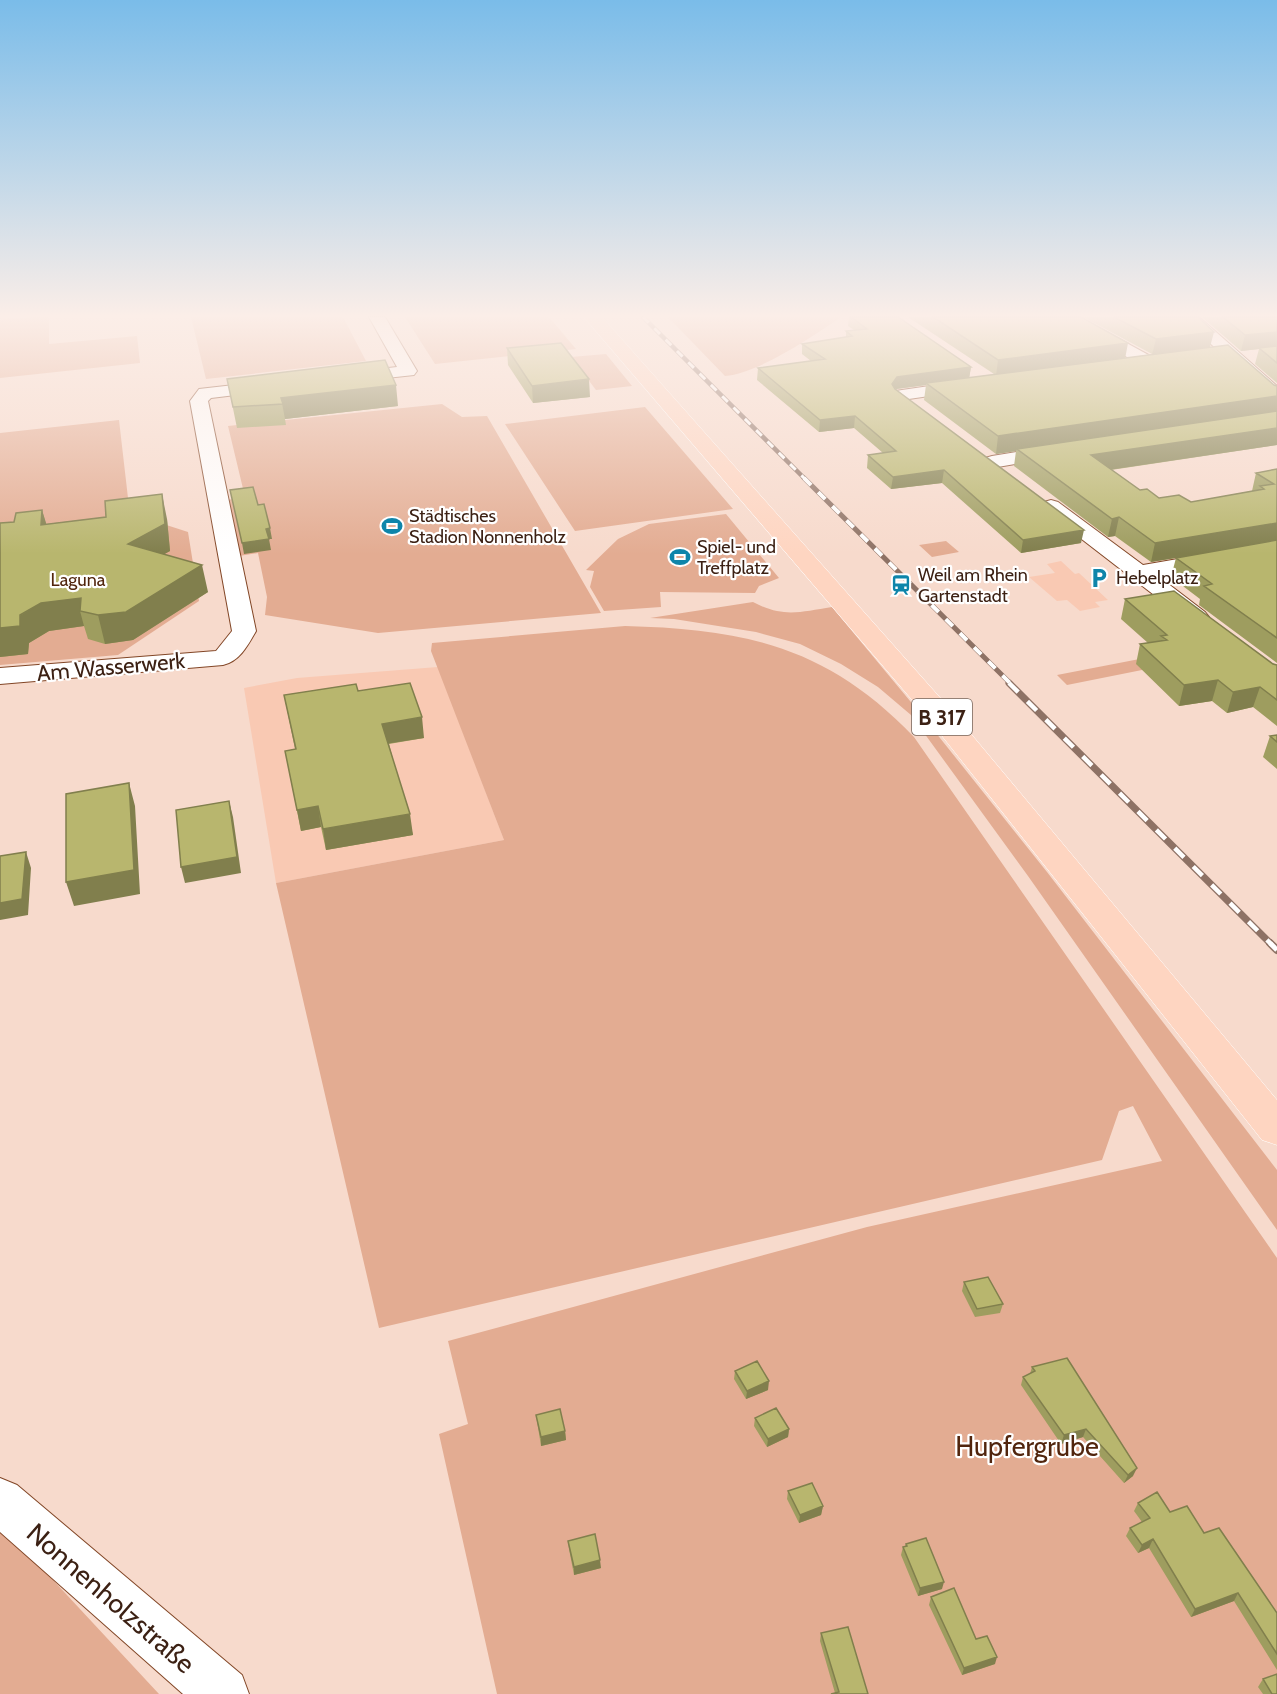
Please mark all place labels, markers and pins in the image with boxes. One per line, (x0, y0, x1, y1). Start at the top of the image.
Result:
place label: Städtisches Stadion Nonnenholz (409, 505, 566, 548)
sports icon: Städtisches Stadion Nonnenholz (380, 514, 404, 538)
place label: Spiel- und Treffplatz (697, 536, 776, 579)
sports icon: Spiel- und Treffplatz (668, 545, 692, 569)
place label: Weil am Rhein Gartenstadt (918, 564, 1028, 607)
parking icon: Hebelplatz (1087, 566, 1111, 590)
place label: Hebelplatz (1116, 567, 1199, 589)
station icon: Weil am Rhein Gartenstadt (889, 573, 913, 597)

